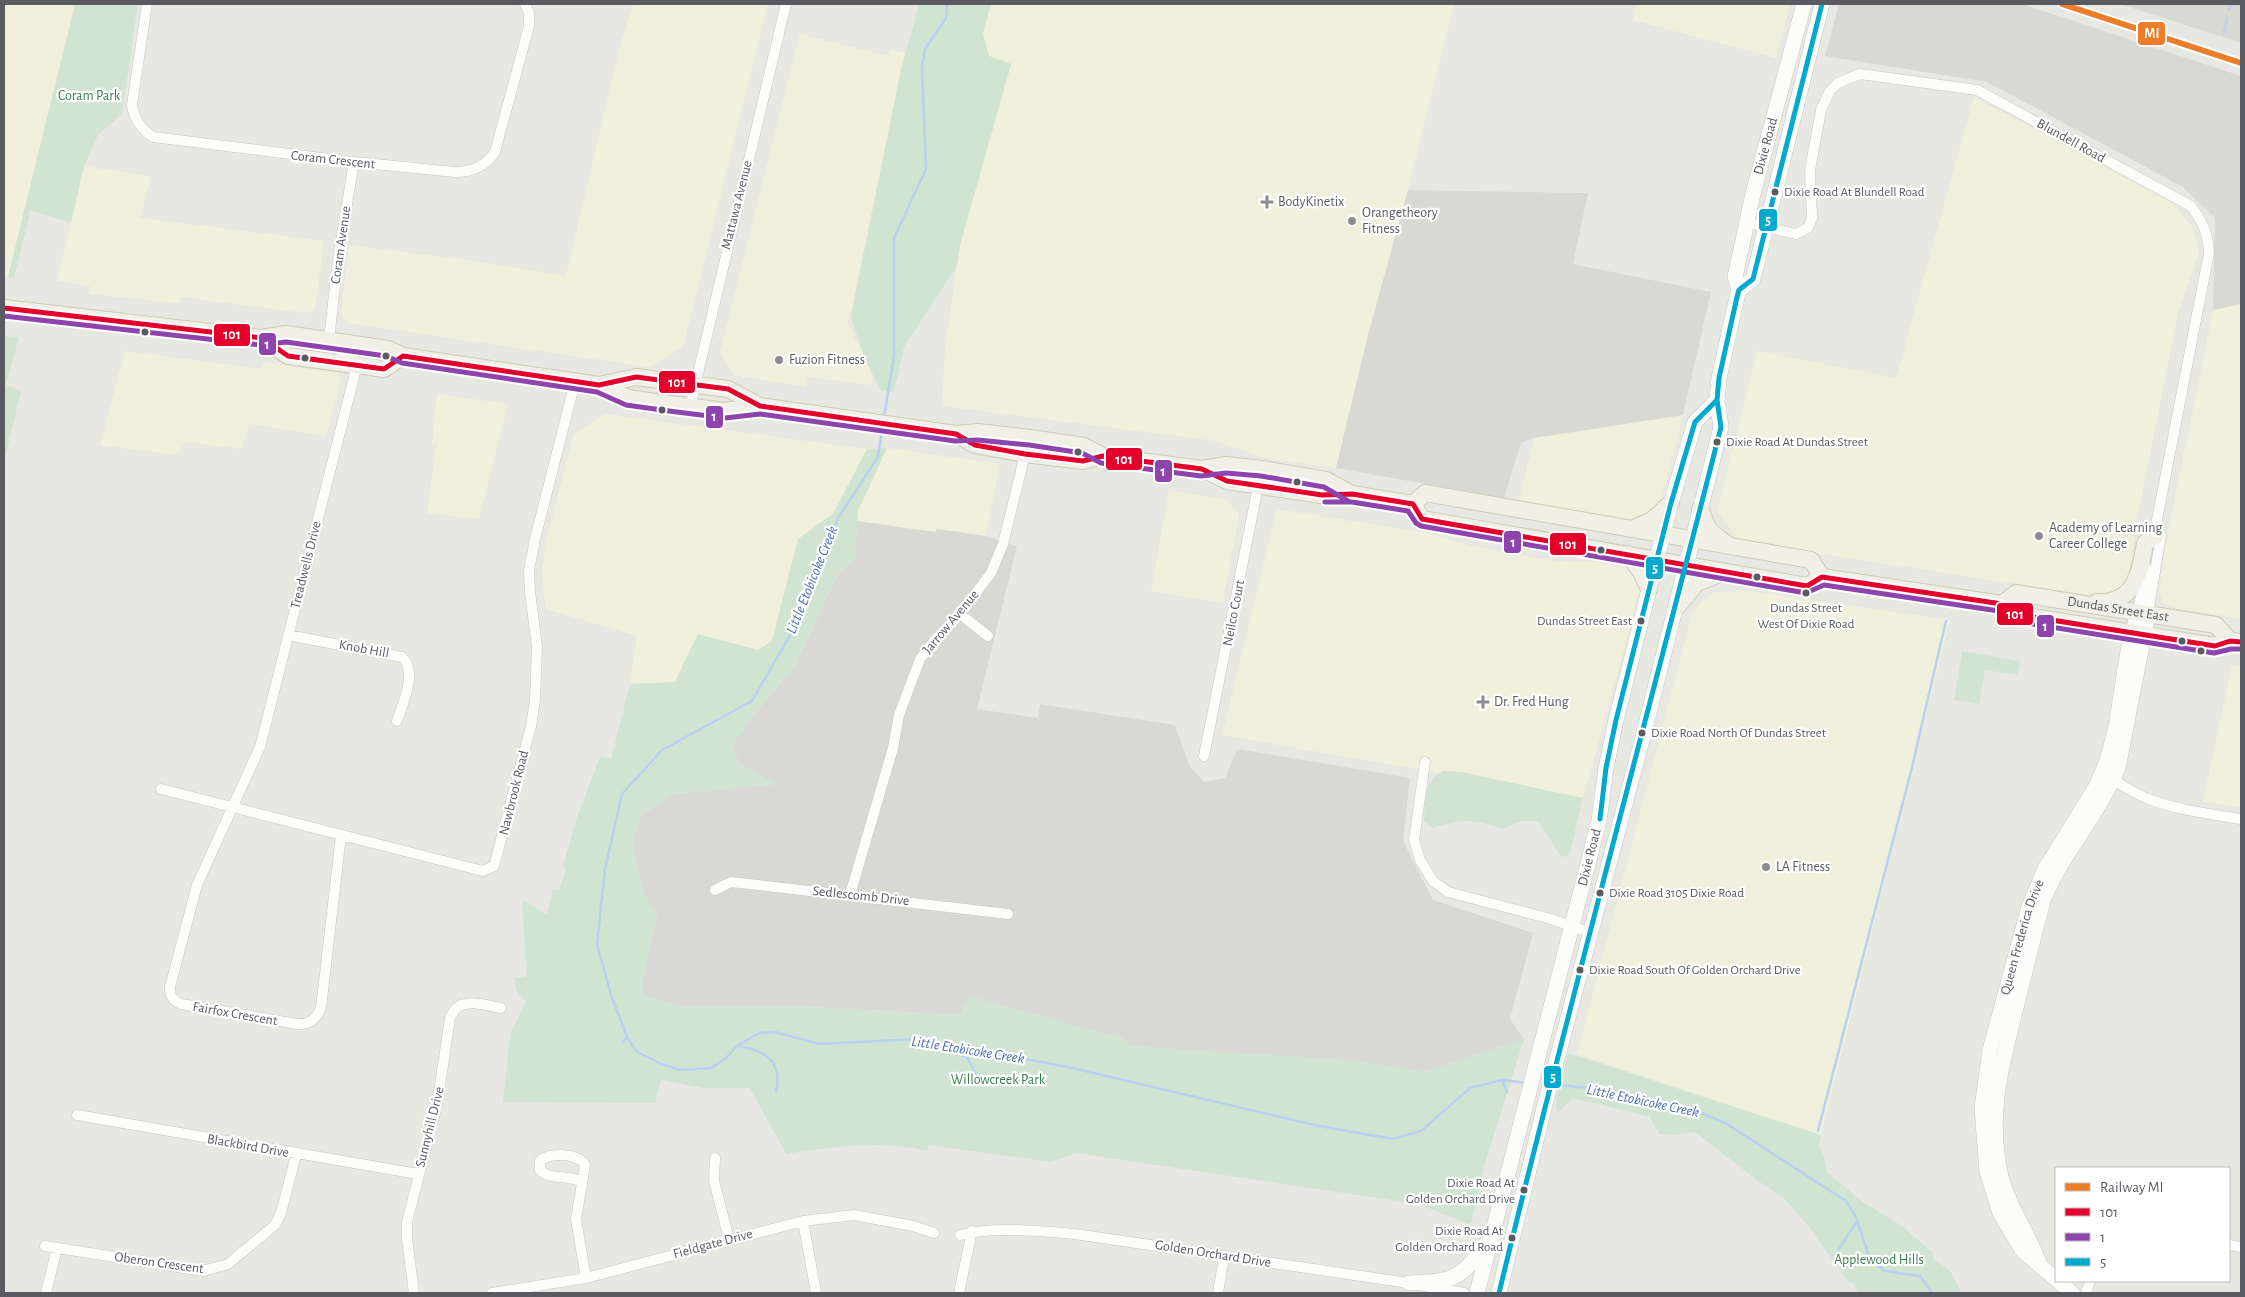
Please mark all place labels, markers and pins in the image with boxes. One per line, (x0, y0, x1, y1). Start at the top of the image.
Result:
place label: Dixie Road At Blundell Road (1784, 186, 1925, 199)
marker: Dixie Road At Blundell Road (1770, 187, 1780, 197)
marker: BodyKinetix (1260, 195, 1274, 209)
place label: BodyKinetix (1278, 195, 1344, 209)
place label: Orangetheory Fitness (1362, 206, 1438, 236)
marker: Orangetheory Fitness (1346, 215, 1358, 227)
unlabelled marker (140, 327, 150, 337)
unlabelled marker (381, 351, 391, 361)
unlabelled marker (300, 353, 310, 363)
place label: Fuzion Fitness (789, 353, 865, 367)
marker: Fuzion Fitness (773, 354, 785, 366)
unlabelled marker (657, 405, 667, 415)
place label: Dixie Road At Dundas Street (1726, 436, 1868, 449)
marker: Dixie Road At Dundas Street (1712, 437, 1722, 447)
unlabelled marker (1073, 447, 1083, 457)
unlabelled marker (1292, 477, 1302, 487)
place label: Academy of Learning Career College (2049, 521, 2162, 551)
marker: Academy of Learning Career College (2033, 530, 2045, 542)
unlabelled marker (1596, 545, 1606, 555)
unlabelled marker (1752, 572, 1762, 582)
marker: Dundas Street West Of Dixie Road (1801, 588, 1811, 598)
place label: Dundas Street West Of Dixie Road (1758, 602, 1855, 631)
place label: Dundas Street East (1537, 615, 1632, 628)
marker: Dundas Street East (1636, 616, 1646, 626)
unlabelled marker (2177, 636, 2187, 646)
unlabelled marker (2196, 646, 2206, 656)
marker: Dr. Fred Hung (1476, 695, 1490, 709)
place label: Dr. Fred Hung (1494, 695, 1569, 709)
place label: Dixie Road North Of Dundas Street (1651, 727, 1826, 740)
marker: Dixie Road North Of Dundas Street (1637, 728, 1647, 738)
place label: LA Fitness (1776, 860, 1830, 874)
marker: LA Fitness (1760, 861, 1772, 873)
place label: Dixie Road 3105 Dixie Road (1609, 887, 1744, 900)
marker: Dixie Road 3105 Dixie Road (1595, 888, 1605, 898)
place label: Dixie Road South Of Golden Orchard Drive (1589, 964, 1801, 977)
marker: Dixie Road South Of Golden Orchard Drive (1575, 965, 1585, 975)
place label: Dixie Road At Golden Orchard Drive (1406, 1177, 1515, 1206)
marker: Dixie Road At Golden Orchard Drive (1519, 1185, 1529, 1195)
place label: Dixie Road At Golden Orchard Road (1395, 1225, 1503, 1254)
marker: Dixie Road At Golden Orchard Road (1507, 1233, 1517, 1243)

